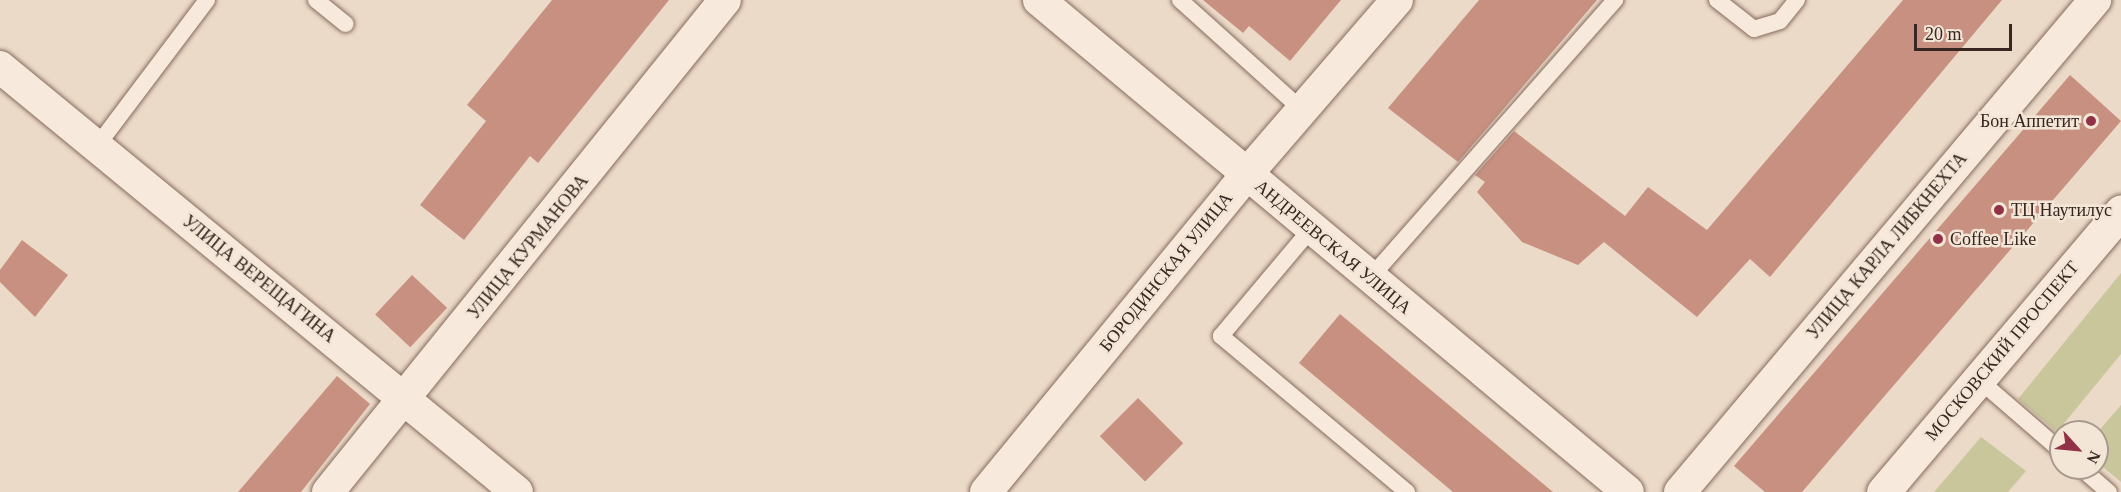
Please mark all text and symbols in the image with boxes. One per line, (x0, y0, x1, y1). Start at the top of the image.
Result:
scale bar (1917, 12, 2014, 50)
text: 20 m (1925, 24, 1962, 44)
place label: Бон Аппетит (1980, 110, 2079, 132)
marker: Бон Аппетит (2084, 114, 2098, 128)
street label: УЛИЦА КАРЛА ЛИБКНЕХТА (1802, 148, 1972, 344)
street label: УЛИЦА КУРМАНОВА (463, 170, 593, 324)
street label: АНДРЕЕВСКАЯ УЛИЦА (1250, 175, 1416, 319)
street label: БОРОДИНСКАЯ УЛИЦА (1095, 188, 1237, 356)
place label: ТЦ Наутилус (2011, 199, 2112, 221)
marker: ТЦ Наутилус (1992, 203, 2006, 217)
street label: УЛИЦА ВЕРЕЩАГИНА (178, 211, 340, 347)
place label: Coffee Like (1950, 228, 2036, 250)
marker: Coffee Like (1931, 232, 1945, 246)
street label: МОСКОВСКИЙ ПРОСПЕКТ (1921, 257, 2083, 445)
north arrow (2049, 420, 2109, 480)
text: N (2084, 448, 2104, 467)

